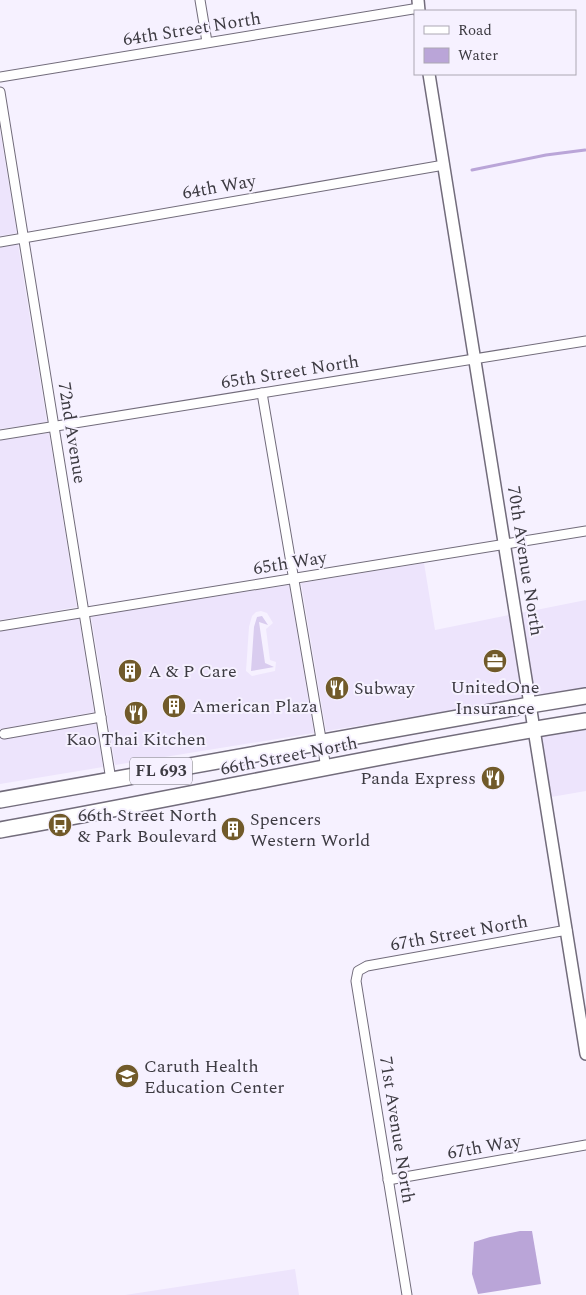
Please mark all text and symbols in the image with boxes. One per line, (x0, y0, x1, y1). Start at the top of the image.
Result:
street label: 64th Street North (121, 5, 263, 53)
legend (414, 10, 576, 75)
text: Road (458, 19, 492, 42)
text: Water (458, 44, 498, 67)
street label: 64th Way (180, 167, 259, 207)
street label: 65th Street North (219, 348, 361, 396)
street label: 72nd Avenue (51, 380, 93, 486)
street label: 70th Avenue North (500, 484, 550, 638)
street label: 65th Way (251, 544, 330, 582)
office icon: UnitedOne Insurance (482, 648, 508, 674)
building icon: A & P Care (117, 658, 143, 684)
place label: A & P Care (148, 658, 237, 685)
place label: UnitedOne Insurance (450, 674, 540, 722)
restaurant icon: Subway (324, 675, 350, 701)
place label: Subway (354, 675, 416, 702)
building icon: American Plaza (161, 693, 187, 719)
place label: American Plaza (192, 693, 318, 720)
restaurant icon: Kao Thai Kitchen (123, 700, 149, 726)
place label: Kao Thai Kitchen (66, 726, 206, 753)
street label: 66th Street North (218, 729, 360, 783)
road number: FL 693 (130, 758, 192, 784)
place label: Panda Express (360, 765, 476, 792)
restaurant icon: Panda Express (480, 765, 506, 791)
place label: 66th Street North & Park Boulevard (78, 802, 217, 850)
place label: Spencers Western World (250, 806, 370, 854)
bus stop icon: 66th Street North & Park Boulevard (47, 812, 73, 838)
building icon: Spencers Western World (220, 816, 246, 842)
street label: 67th Street North (388, 908, 530, 958)
place label: Caruth Health Education Center (144, 1053, 285, 1101)
street label: 71st Avenue North (372, 1055, 422, 1205)
school or university icon: Caruth Health Education Center (114, 1063, 140, 1089)
street label: 67th Way (445, 1127, 524, 1167)

